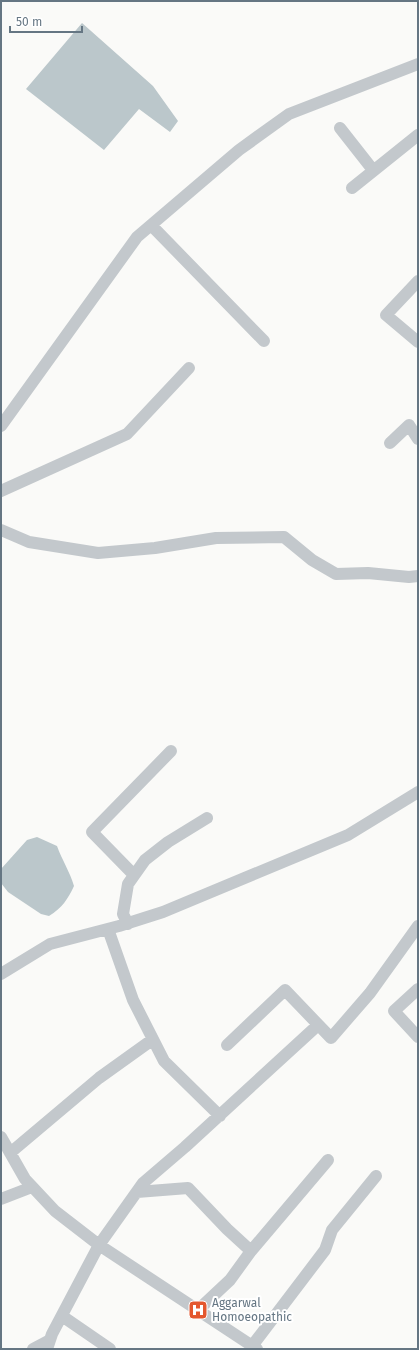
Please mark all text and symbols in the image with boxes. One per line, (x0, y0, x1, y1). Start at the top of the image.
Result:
scale bar (10, 8, 82, 34)
text: 50 m (16, 15, 42, 29)
place label: Aggarwal Homoeopathic (212, 1296, 292, 1324)
hospital icon: Aggarwal Homoeopathic (187, 1299, 209, 1321)

